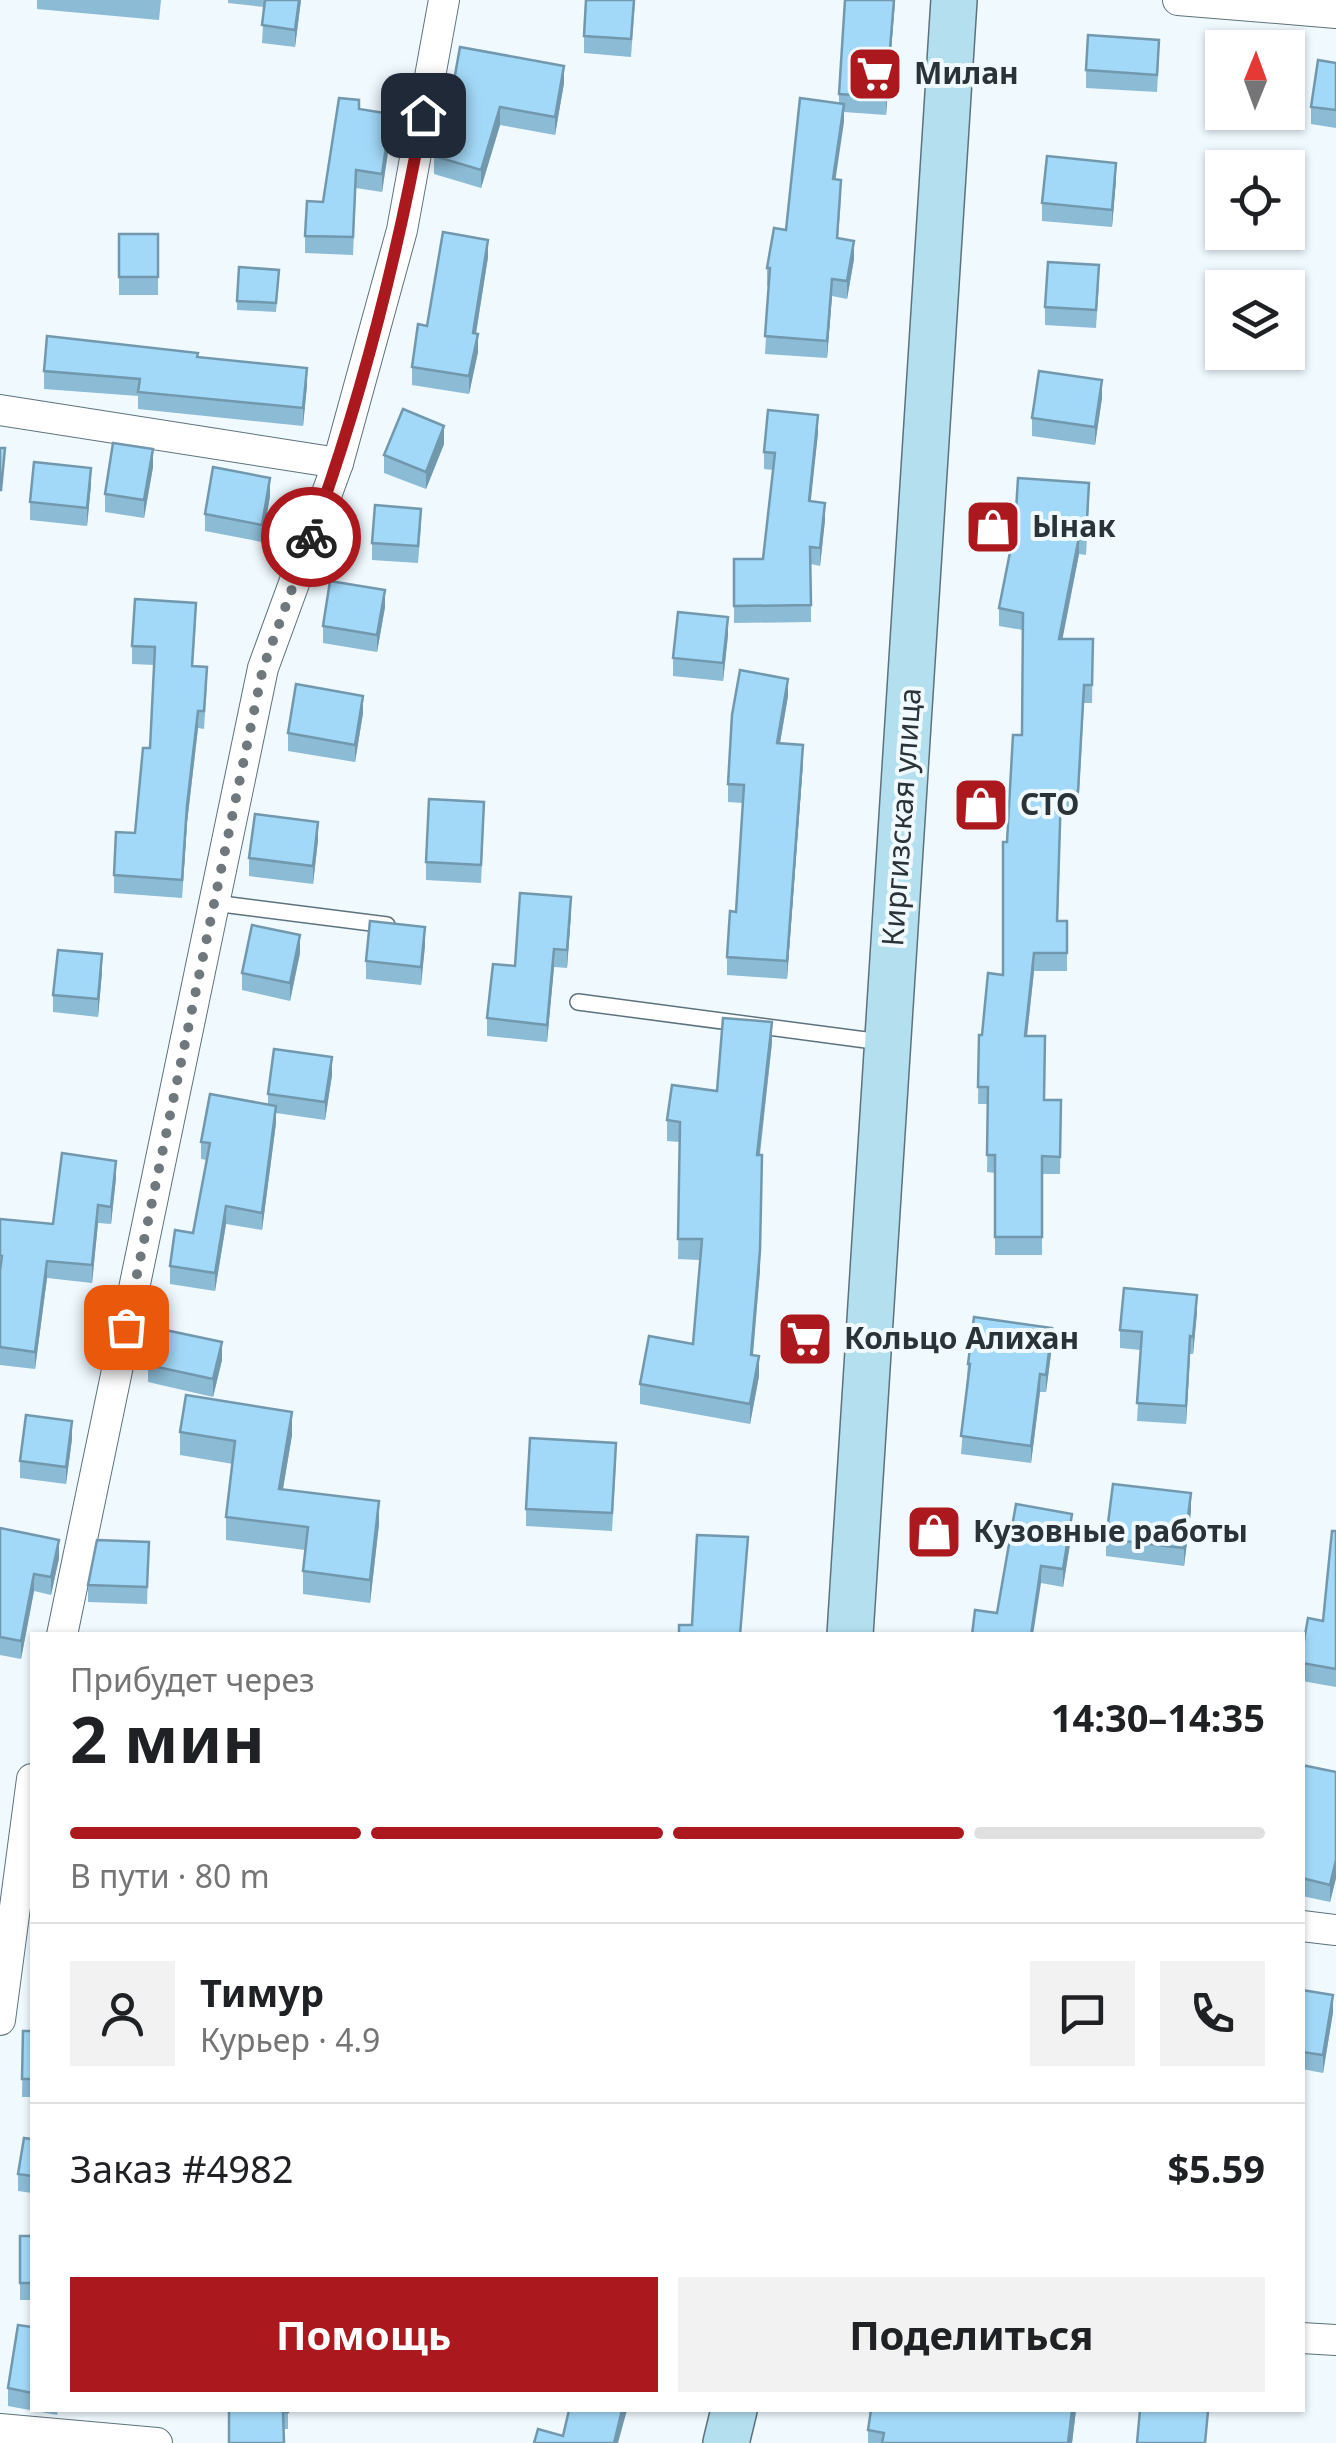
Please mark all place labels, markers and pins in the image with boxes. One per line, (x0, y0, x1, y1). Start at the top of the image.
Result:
supermarket icon: Милан (845, 44, 905, 104)
place label: Милан (914, 52, 1019, 93)
pin (381, 73, 466, 158)
shop icon: Ынак (963, 497, 1023, 557)
place label: Ынак (1032, 505, 1116, 546)
shop icon: СТО (951, 775, 1011, 835)
place label: СТО (1020, 783, 1079, 824)
pin (84, 1285, 169, 1370)
supermarket icon: Кольцо Алихан (775, 1309, 835, 1369)
place label: Кольцо Алихан (844, 1317, 1079, 1358)
shop icon: Кузовные работы (904, 1502, 964, 1562)
place label: Кузовные работы (973, 1510, 1248, 1551)

